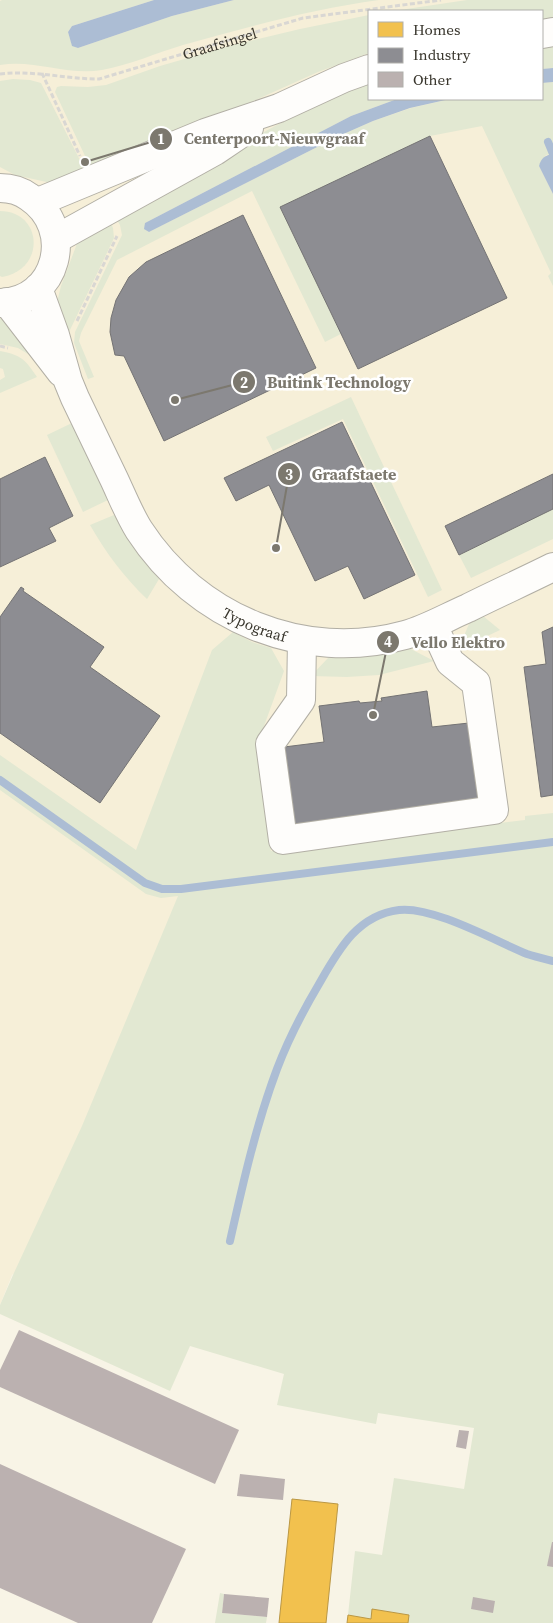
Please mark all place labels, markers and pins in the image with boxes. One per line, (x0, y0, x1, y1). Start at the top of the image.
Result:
callout: Centerpoort-Nieuwgraaf (149, 123, 374, 154)
callout: Buitink Technology (232, 367, 421, 398)
callout: Graafstaete (277, 459, 406, 490)
callout: Vello Elektro (376, 627, 515, 658)

